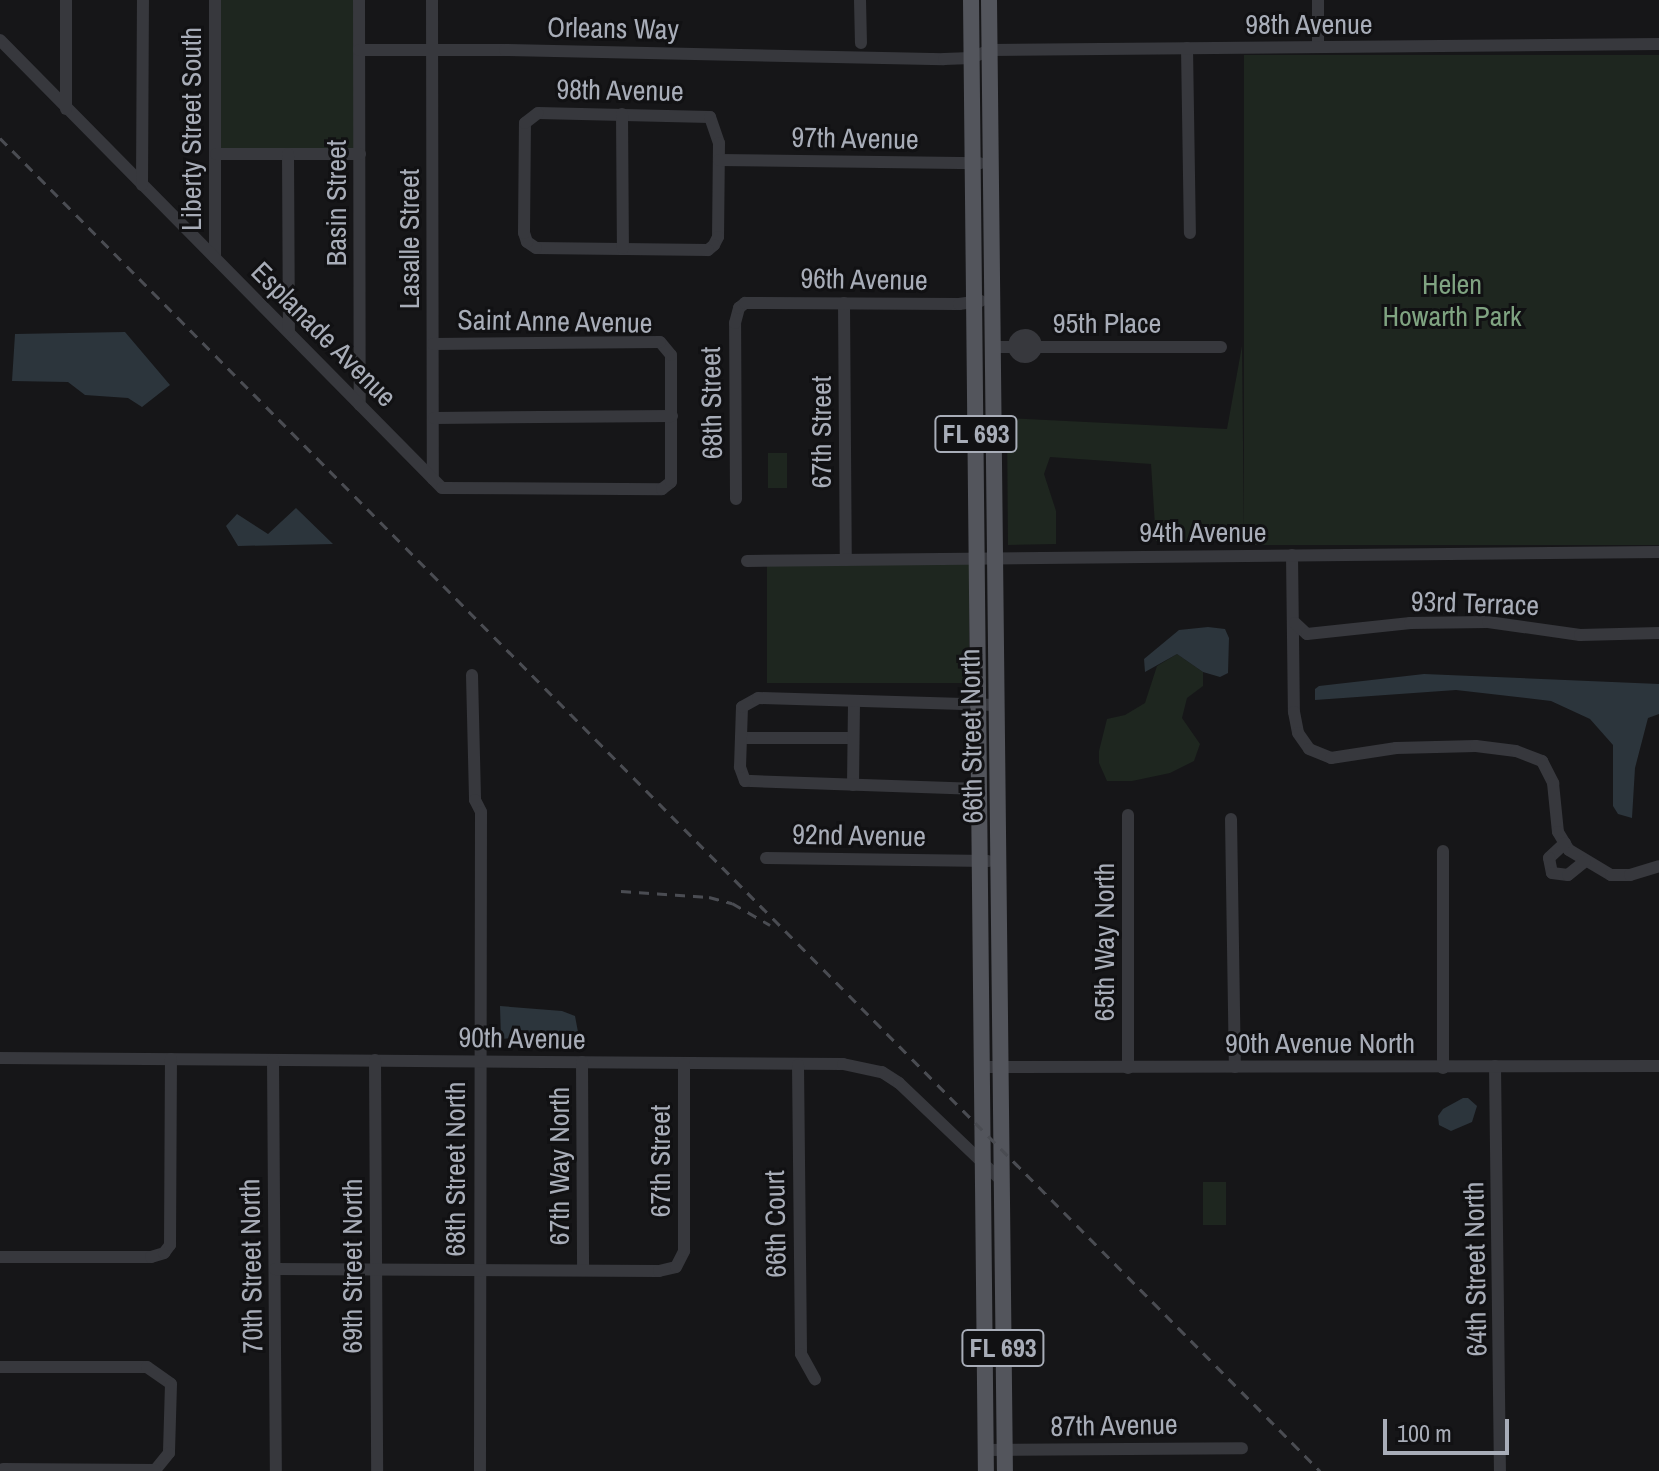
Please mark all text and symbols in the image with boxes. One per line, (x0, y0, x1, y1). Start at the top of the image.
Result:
street label: 98th Avenue (1245, 7, 1373, 41)
street label: Orleans Way (547, 10, 679, 46)
street label: Liberty Street South (174, 27, 208, 231)
street label: 98th Avenue (555, 72, 685, 108)
street label: 97th Avenue (790, 120, 920, 156)
street label: Basin Street (319, 140, 353, 266)
street label: Lasalle Street (392, 169, 426, 309)
street label: Esplanade Avenue (244, 254, 404, 414)
street label: 96th Avenue (799, 261, 929, 297)
park label: Helen Howarth Park (1382, 267, 1522, 333)
street label: Saint Anne Avenue (456, 302, 654, 340)
street label: 95th Place (1053, 306, 1161, 340)
street label: 68th Street (693, 347, 729, 459)
street label: 67th Street (804, 376, 838, 488)
road number: FL 693 (934, 412, 1018, 456)
street label: 94th Avenue (1139, 515, 1267, 549)
street label: 93rd Terrace (1410, 584, 1540, 622)
street label: 66th Street North (953, 648, 989, 824)
street label: 92nd Avenue (791, 817, 927, 853)
street label: 65th Way North (1087, 863, 1121, 1021)
street label: 90th Avenue (457, 1020, 587, 1056)
street label: 90th Avenue North (1224, 1026, 1416, 1060)
street label: 68th Street North (438, 1082, 472, 1256)
street label: 67th Way North (542, 1087, 576, 1245)
street label: 67th Street (643, 1105, 677, 1217)
street label: 66th Court (757, 1170, 793, 1278)
street label: 70th Street North (233, 1178, 269, 1354)
street label: 69th Street North (335, 1179, 369, 1353)
street label: 64th Street North (1457, 1181, 1493, 1357)
road number: FL 693 (961, 1326, 1045, 1370)
scale bar (1387, 1403, 1513, 1453)
street label: 87th Avenue (1049, 1407, 1179, 1443)
text: 100 m (1397, 1417, 1452, 1449)

